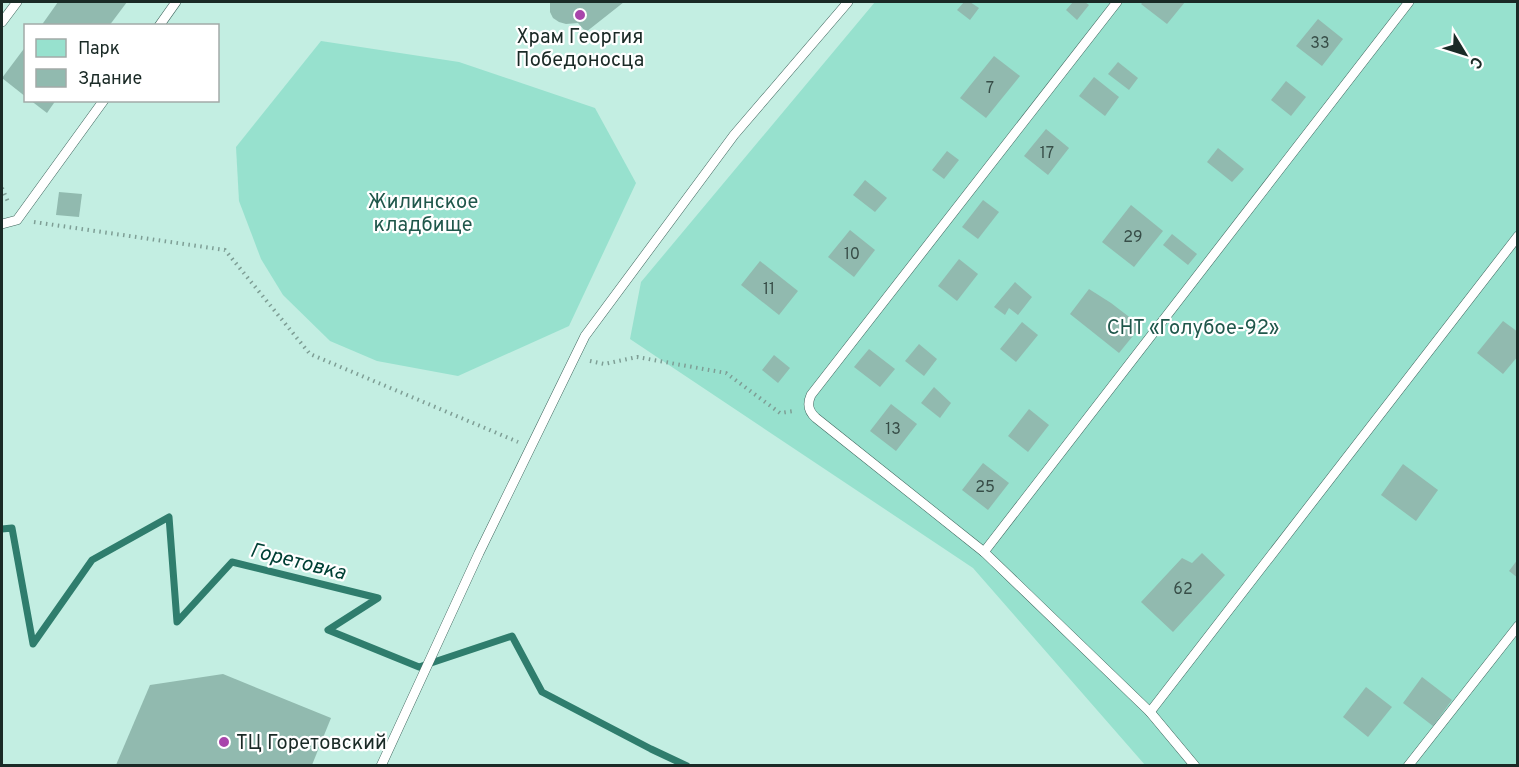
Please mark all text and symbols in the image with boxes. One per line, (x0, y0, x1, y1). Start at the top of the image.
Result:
marker: Храм Георгия Победоносца (573, 8, 587, 22)
legend (24, 24, 219, 102)
north arrow (1435, 24, 1495, 84)
place label: Храм Георгия Победоносца (516, 25, 644, 74)
house number: 33 (1310, 34, 1330, 54)
text: Парк (78, 38, 120, 61)
text: С (1464, 52, 1486, 72)
text: Здание (78, 68, 142, 91)
house number: 7 (986, 79, 994, 99)
house number: 17 (1040, 144, 1054, 164)
park label: Жилинское кладбище (368, 190, 478, 239)
house number: 29 (1123, 228, 1143, 248)
house number: 10 (844, 245, 860, 265)
house number: 11 (763, 280, 775, 300)
park label: СНТ «Голубое-92» (1107, 316, 1279, 342)
house number: 13 (885, 420, 901, 440)
house number: 25 (975, 478, 995, 498)
water label: Горетовка (247, 538, 348, 587)
house number: 62 (1173, 580, 1193, 600)
place label: ТЦ Горетовский (236, 731, 387, 757)
marker: ТЦ Горетовский (217, 735, 231, 749)

